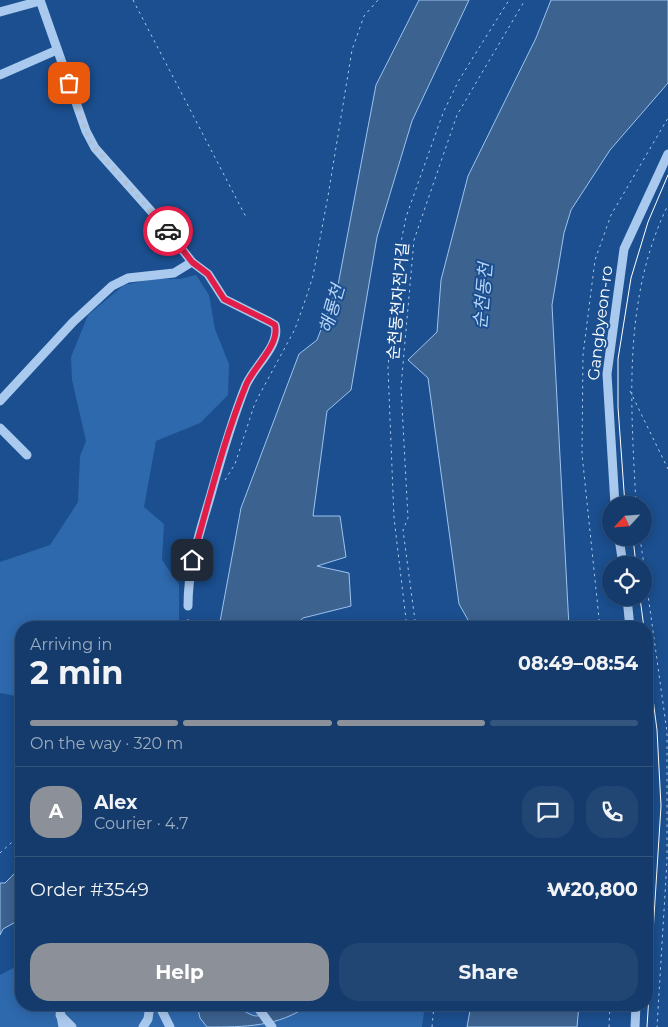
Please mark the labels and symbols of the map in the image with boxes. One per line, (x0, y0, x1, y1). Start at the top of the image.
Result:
pin (48, 62, 90, 104)
courier (143, 206, 193, 256)
street label: 순천동천자전거길 (383, 242, 413, 360)
water label: 순천동천 (469, 260, 497, 330)
street label: Gangbyeon-ro (584, 265, 616, 381)
water label: 해룡천 (315, 280, 350, 336)
north arrow (602, 496, 652, 546)
pin (171, 539, 213, 581)

